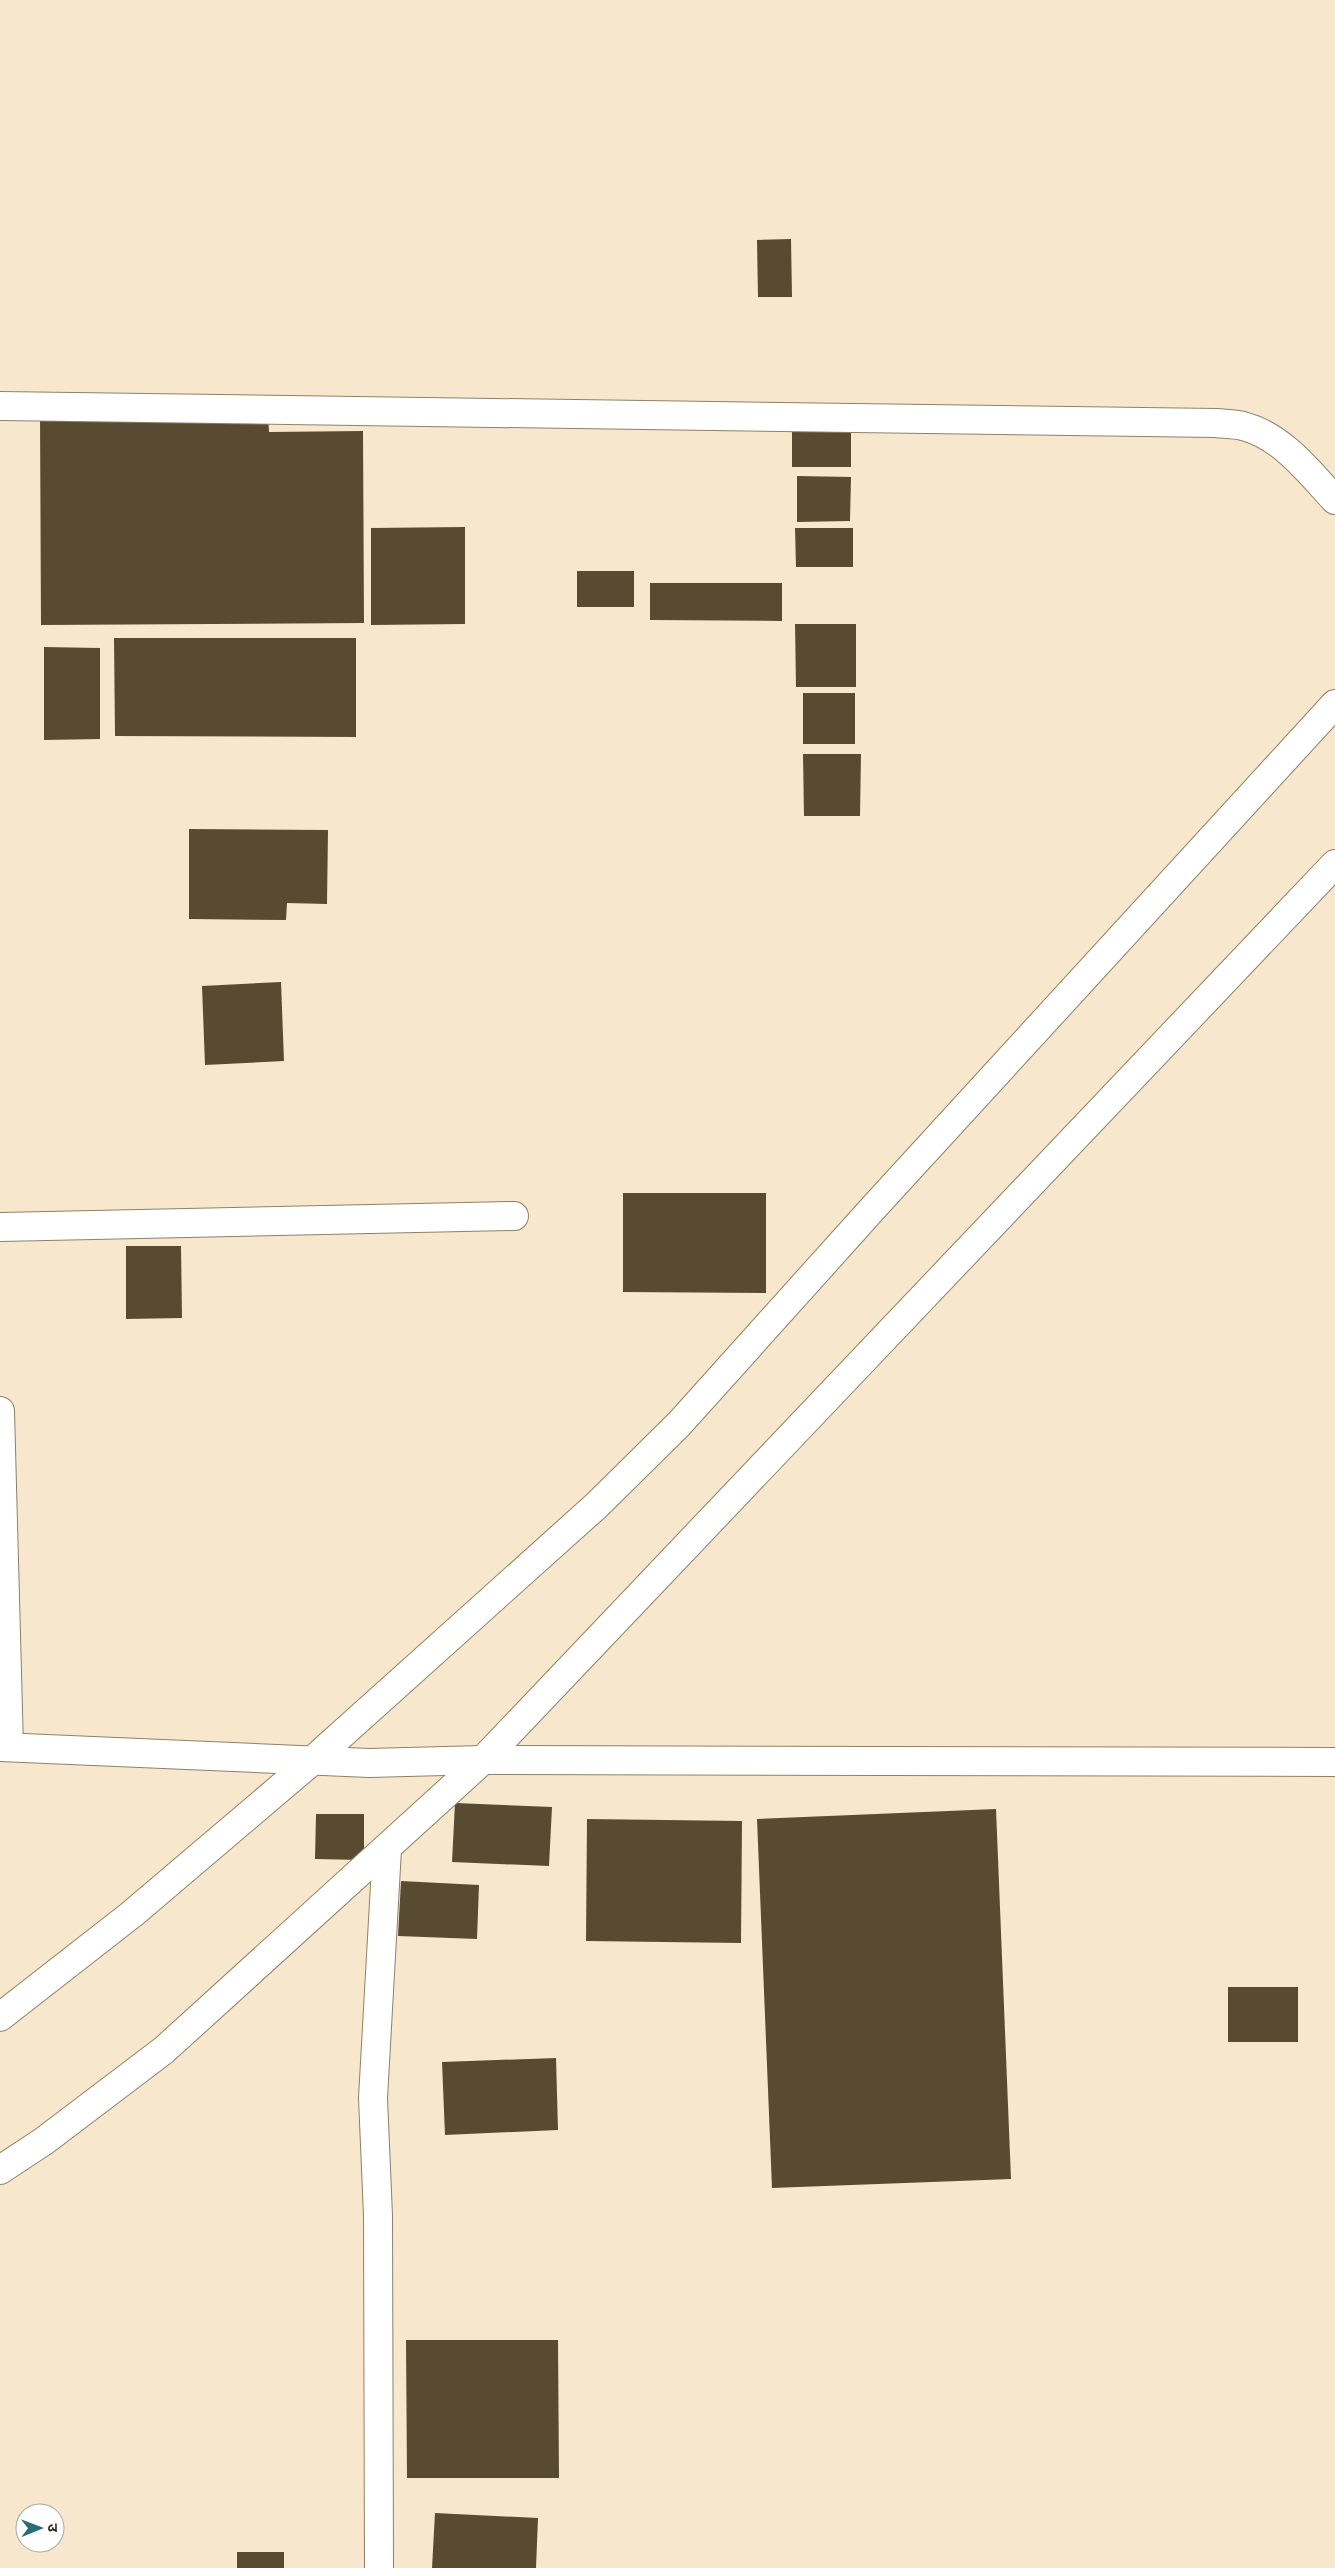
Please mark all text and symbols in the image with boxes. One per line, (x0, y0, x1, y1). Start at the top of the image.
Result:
north arrow (15, 2503, 65, 2553)
text: उ (44, 2523, 63, 2533)

